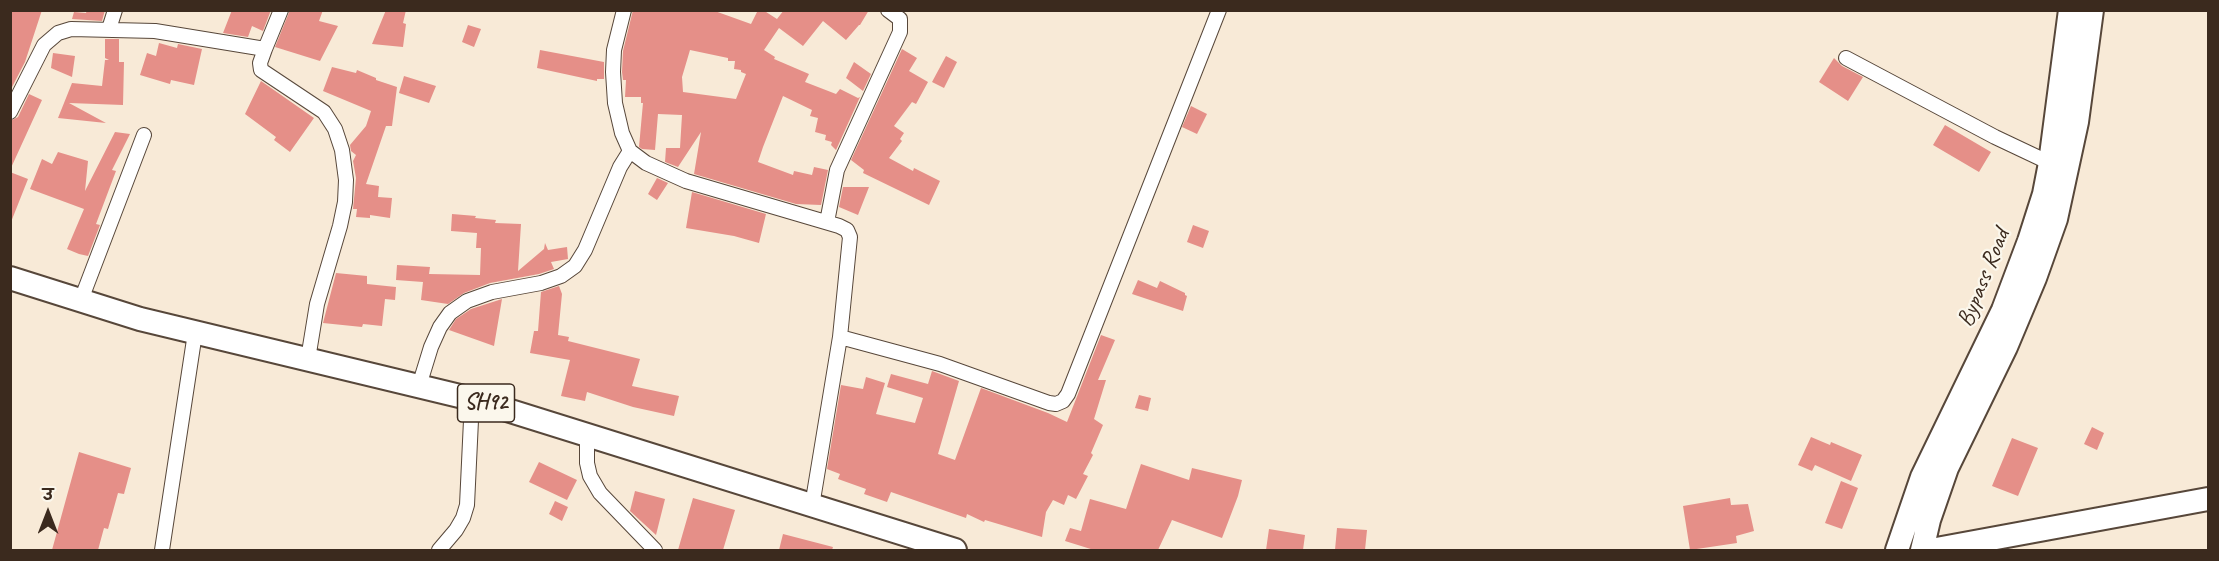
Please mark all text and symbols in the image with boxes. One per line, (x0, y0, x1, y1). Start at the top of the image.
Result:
street label: Bypass Road (1951, 225, 2017, 331)
road number: SH92 (458, 384, 514, 422)
north arrow (18, 483, 78, 543)
text: उ (43, 485, 53, 505)

